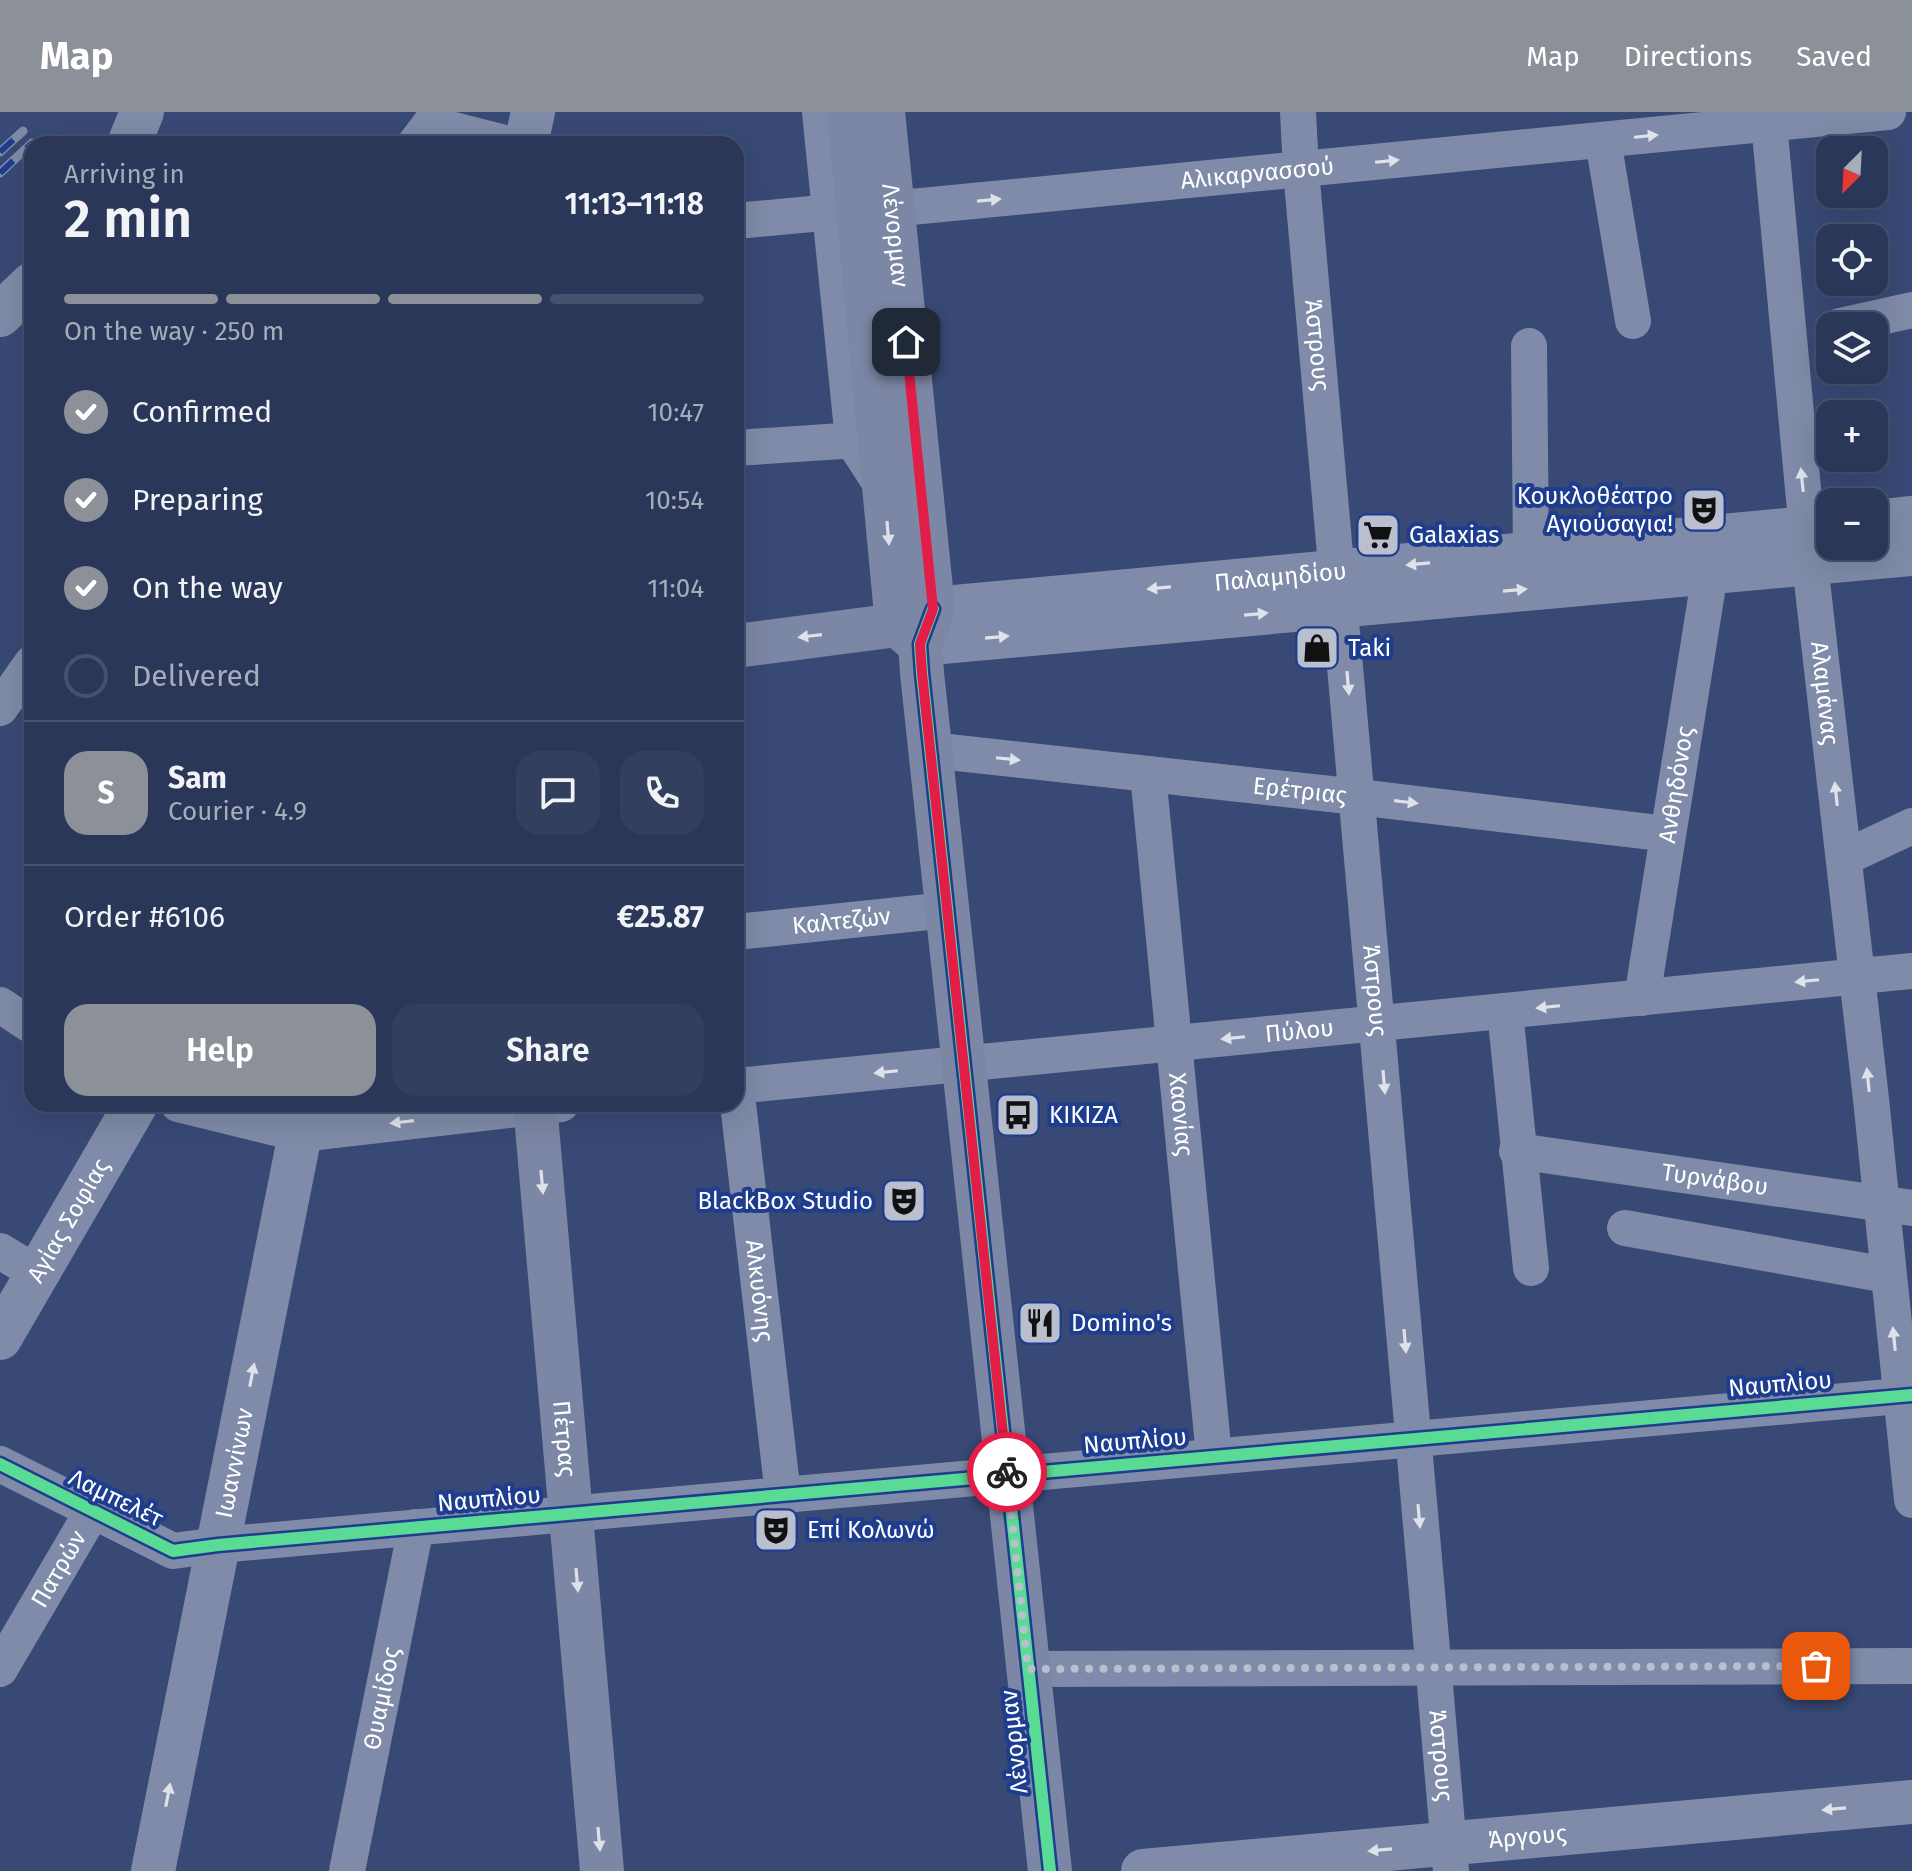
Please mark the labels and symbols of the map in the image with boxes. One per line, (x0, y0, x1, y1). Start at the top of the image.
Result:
one-way arrow (1634, 130, 1659, 143)
north arrow (1816, 136, 1888, 208)
street label: Αλικαρνασσού (1179, 152, 1335, 195)
one-way arrow (1375, 155, 1400, 168)
street label: Λένορμαν (876, 182, 915, 289)
one-way arrow (977, 193, 1002, 206)
street label: Άστρους (1299, 298, 1335, 392)
pin (872, 308, 940, 376)
one-way arrow (1796, 467, 1809, 492)
place label: Κουκλοθέατρο Αγιούσαγια! (1517, 482, 1673, 538)
theatre icon: Κουκλοθέατρο Αγιούσαγια! (1680, 486, 1728, 534)
supermarket icon: Galaxias (1354, 511, 1402, 559)
one-way arrow (882, 521, 895, 546)
place label: Galaxias (1409, 521, 1499, 549)
street label: Παλαμηδίου (1213, 557, 1348, 597)
one-way arrow (1405, 558, 1430, 571)
one-way arrow (1146, 582, 1171, 595)
one-way arrow (1503, 583, 1528, 596)
one-way arrow (1244, 607, 1269, 620)
shop icon: Taki (1293, 624, 1341, 672)
one-way arrow (798, 630, 823, 643)
one-way arrow (985, 630, 1010, 643)
place label: Taki (1348, 634, 1391, 662)
street label: Αλαμάνας (1805, 640, 1845, 747)
one-way arrow (1342, 671, 1355, 696)
street label: Ανθηδόνος (1653, 724, 1699, 845)
one-way arrow (996, 752, 1021, 765)
street label: Ερέτριας (1251, 772, 1348, 810)
one-way arrow (1830, 781, 1843, 806)
one-way arrow (1393, 796, 1418, 809)
street label: Καλτεζών (791, 902, 892, 940)
street label: Άστρους (1357, 944, 1393, 1038)
one-way arrow (1794, 975, 1819, 988)
one-way arrow (1535, 1001, 1560, 1014)
street label: Πύλου (1264, 1014, 1335, 1048)
one-way arrow (1220, 1031, 1245, 1044)
one-way arrow (873, 1065, 898, 1078)
one-way arrow (1862, 1067, 1875, 1092)
one-way arrow (1378, 1070, 1391, 1095)
street label: Χαονίας (1163, 1071, 1199, 1158)
bus stop icon: ΚΙΚΙΖΑ (994, 1091, 1042, 1139)
place label: ΚΙΚΙΖΑ (1049, 1101, 1118, 1129)
one-way arrow (389, 1116, 414, 1129)
street label: Αγίας Σοφίας (21, 1153, 115, 1287)
street label: Τυρνάβου (1660, 1158, 1770, 1201)
one-way arrow (535, 1170, 548, 1195)
theatre icon: BlackBox Studio (880, 1177, 928, 1225)
place label: BlackBox Studio (697, 1187, 873, 1215)
street label: Αλκυόνης (740, 1238, 779, 1343)
restaurant icon: Domino's (1016, 1299, 1064, 1347)
place label: Domino's (1071, 1309, 1172, 1337)
one-way arrow (1888, 1326, 1901, 1351)
one-way arrow (1399, 1329, 1412, 1354)
one-way arrow (246, 1362, 259, 1387)
street label: Ναυπλίου (1727, 1366, 1833, 1402)
street label: Πέτρας (547, 1399, 582, 1478)
street label: Ιωαννίνων (210, 1405, 259, 1520)
street label: Ναυπλίου (1082, 1423, 1188, 1459)
courier (967, 1432, 1047, 1512)
street label: Λαμπελέτ (64, 1463, 168, 1533)
street label: Ναυπλίου (436, 1481, 542, 1517)
one-way arrow (1413, 1504, 1426, 1529)
theatre icon: Επί Κολωνώ (752, 1506, 800, 1554)
place label: Επί Κολωνώ (807, 1516, 935, 1544)
street label: Πατρών (25, 1525, 92, 1612)
one-way arrow (570, 1568, 583, 1593)
pin (1782, 1632, 1850, 1700)
street label: Θυαμίδος (358, 1644, 406, 1752)
street label: Λένορμαν (995, 1688, 1033, 1795)
street label: Άστρους (1423, 1709, 1459, 1803)
one-way arrow (162, 1782, 175, 1807)
one-way arrow (1821, 1803, 1846, 1816)
street label: Άργους (1487, 1819, 1568, 1854)
one-way arrow (593, 1827, 606, 1852)
one-way arrow (1367, 1844, 1392, 1857)

